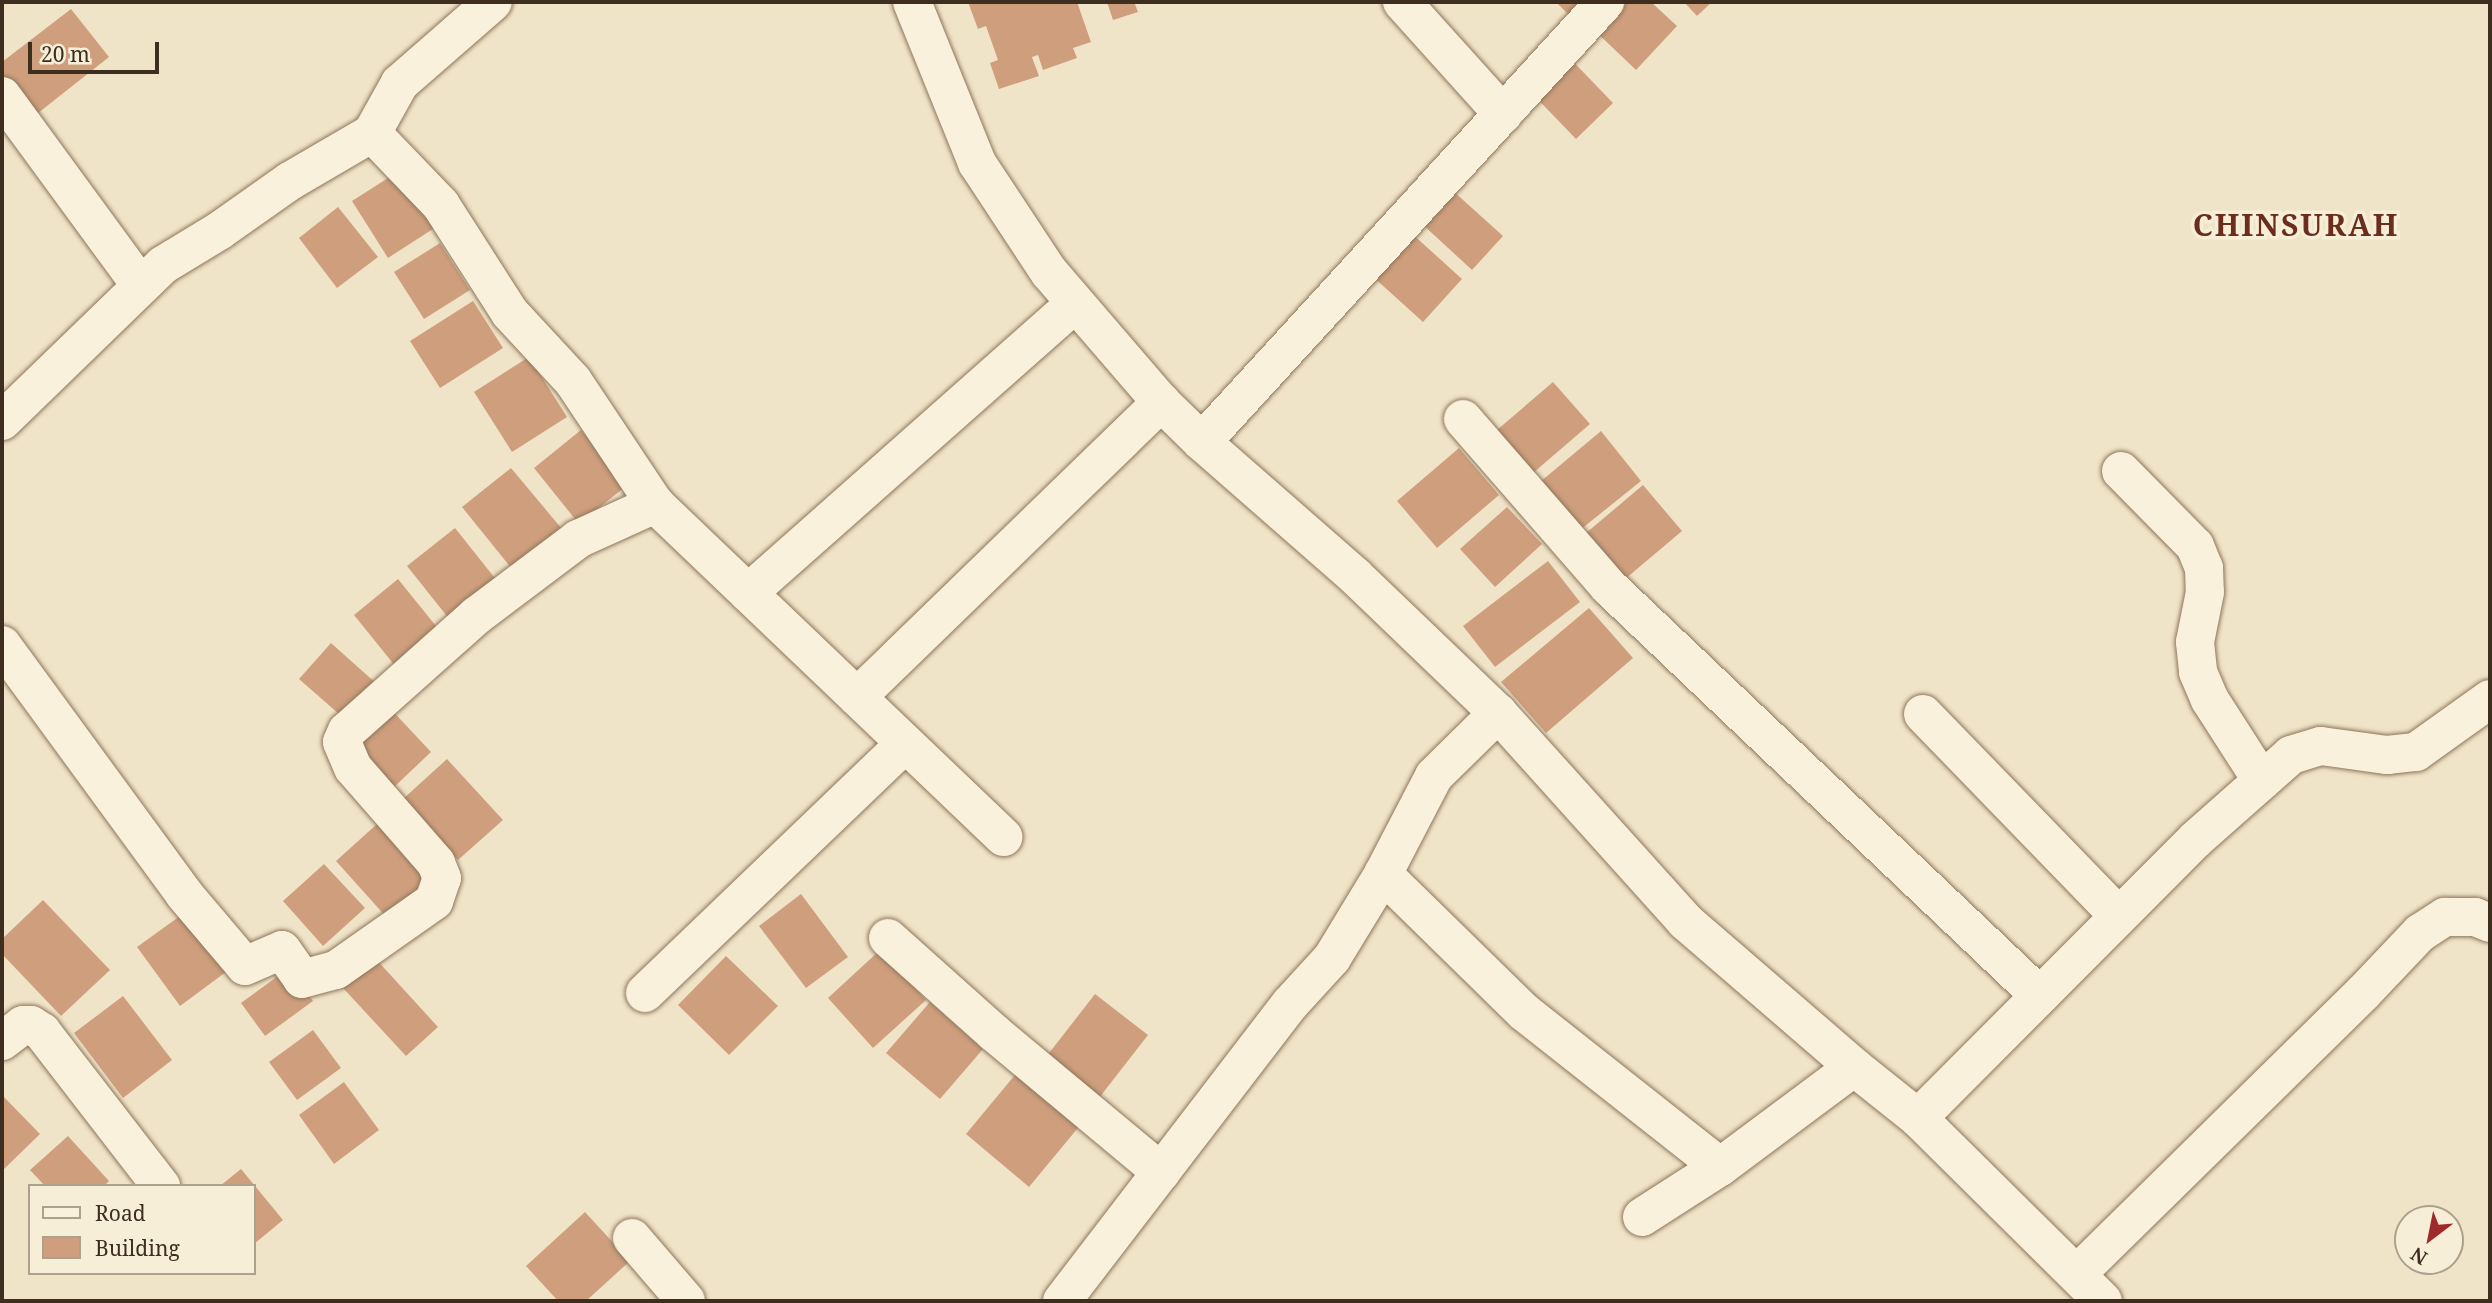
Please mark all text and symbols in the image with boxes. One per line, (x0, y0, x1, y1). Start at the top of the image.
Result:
scale bar (32, 28, 163, 72)
text: 20 m (41, 40, 90, 68)
district label: CHINSURAH (2194, 207, 2398, 243)
legend (28, 1184, 256, 1275)
text: Road (95, 1199, 146, 1227)
north arrow (2394, 1205, 2464, 1275)
text: Building (95, 1234, 180, 1262)
text: N (2406, 1241, 2432, 1271)

